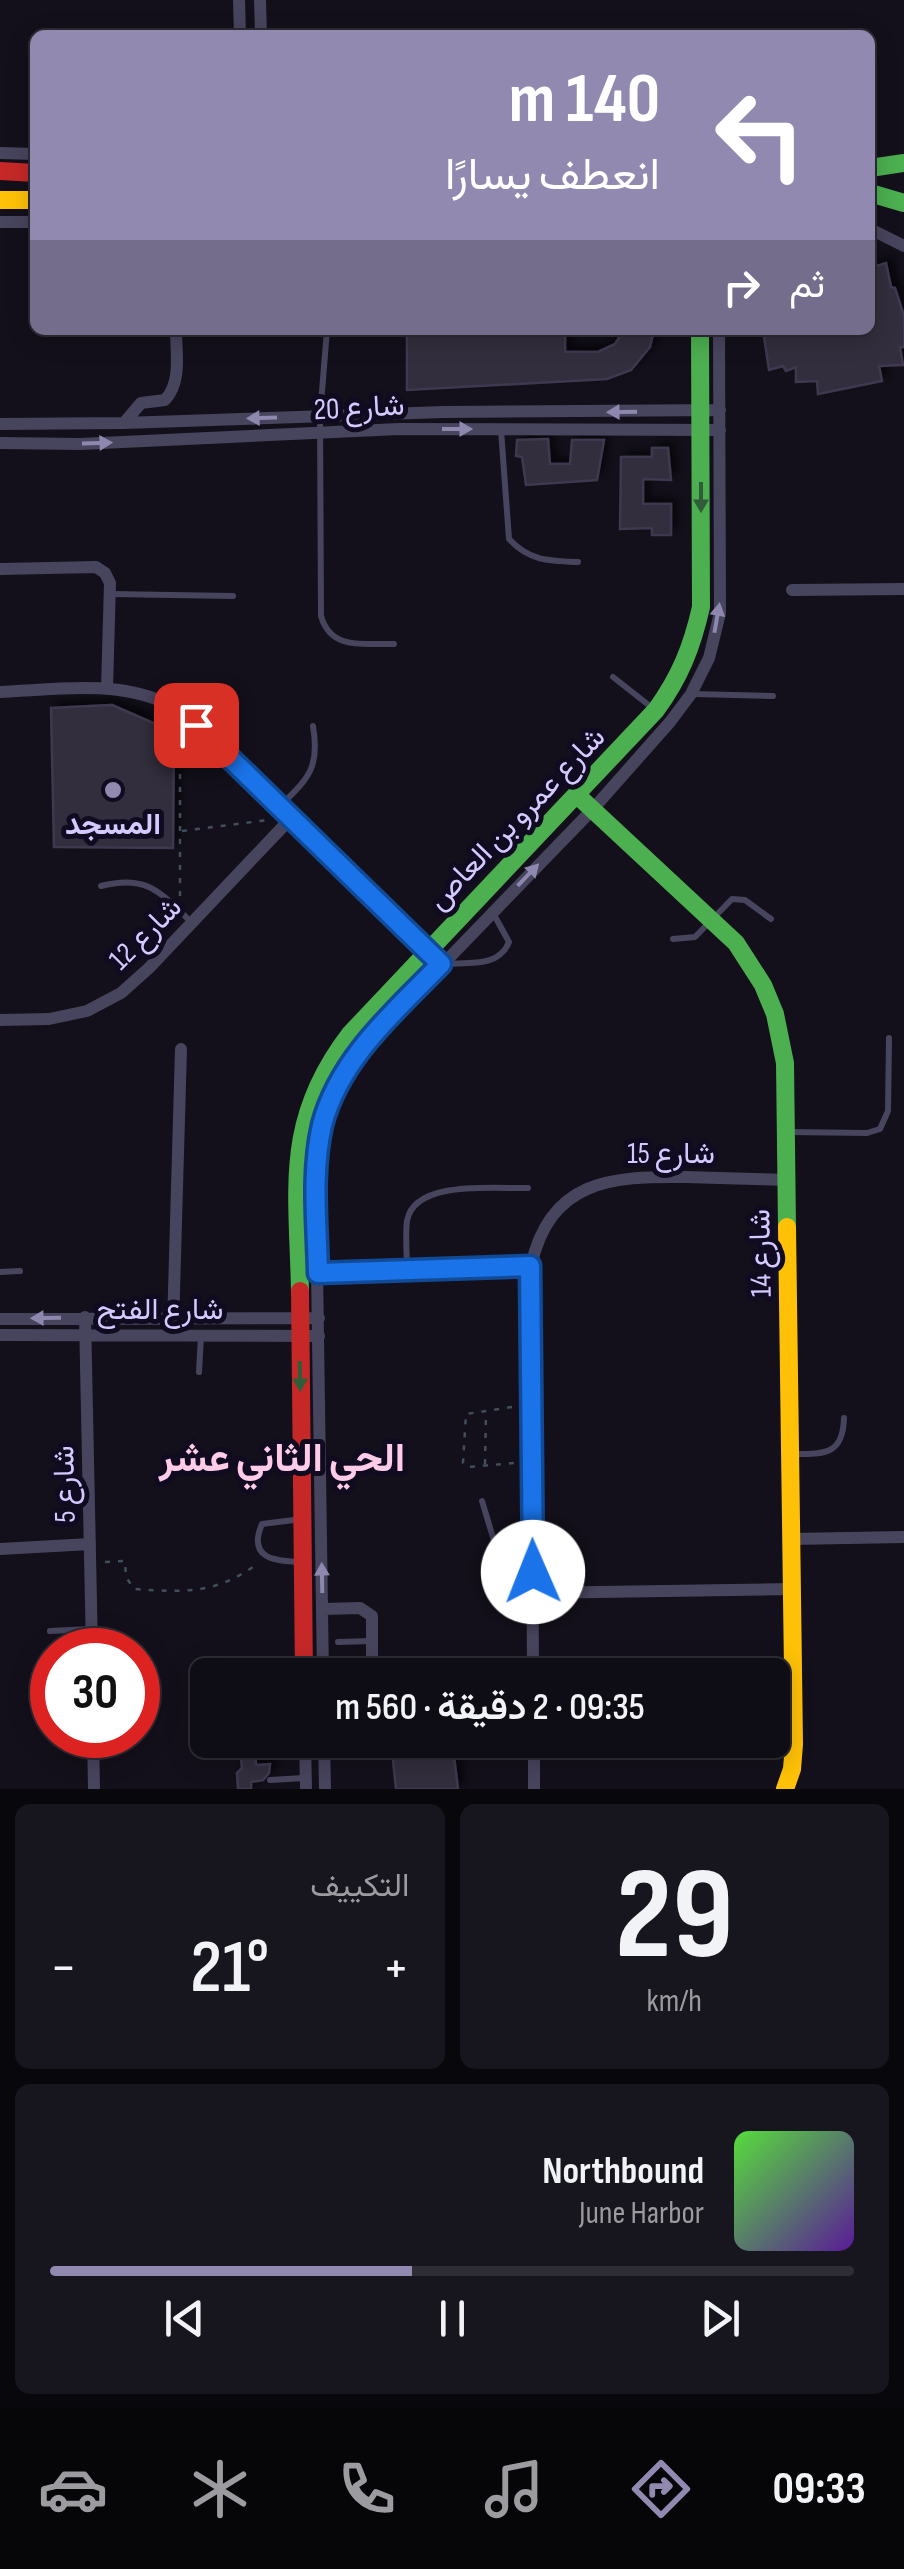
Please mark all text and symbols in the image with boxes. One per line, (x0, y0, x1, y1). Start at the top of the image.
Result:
text: 140 m (509, 58, 660, 142)
icon: left (695, 70, 825, 200)
text: انعطف يسارًا (445, 148, 660, 203)
icon: right (714, 260, 769, 315)
text: ثم (789, 263, 825, 308)
street label: شارع 20 (313, 388, 405, 429)
one-way arrow (606, 404, 638, 420)
one-way arrow (246, 410, 278, 426)
one-way arrow (442, 420, 474, 436)
one-way arrow (82, 435, 114, 451)
one-way arrow (693, 482, 709, 514)
one-way arrow (710, 602, 725, 633)
pin (154, 683, 239, 768)
icon: arrive (169, 698, 224, 753)
street label: شارع عمرو بن العاص (420, 720, 614, 918)
marker: المسجد (102, 779, 124, 801)
place label: المسجد (65, 807, 161, 843)
one-way arrow (516, 863, 539, 887)
street label: شارع 12 (102, 890, 190, 978)
street label: شارع 15 (627, 1136, 715, 1173)
street label: شارع 14 (742, 1209, 781, 1297)
street label: شارع الفتح (96, 1292, 224, 1329)
one-way arrow (30, 1310, 62, 1326)
one-way arrow (292, 1361, 308, 1393)
district label: الحي الثاني عشر (158, 1435, 405, 1490)
street label: شارع 5 (46, 1445, 85, 1523)
position arrow (481, 1520, 585, 1624)
one-way arrow (314, 1561, 330, 1593)
speed limit sign: 30 (30, 1628, 160, 1758)
text: 09:35 · 2 دقيقة · 560 m (335, 1685, 645, 1730)
text: 29 (615, 1839, 734, 1995)
text: التكييف (310, 1867, 410, 1906)
text: 21° (190, 1923, 269, 2014)
text: − (50, 1935, 77, 2002)
text: + (383, 1935, 409, 2002)
text: km/h (647, 1982, 702, 2021)
text: Northbound (542, 2149, 704, 2194)
text: June Harbor (579, 2194, 704, 2233)
icon: previous (157, 2291, 212, 2346)
icon: pause (425, 2291, 480, 2346)
icon: next (693, 2291, 748, 2346)
icon: car (38, 2454, 108, 2524)
icon: climate (185, 2454, 255, 2524)
icon: phone (332, 2454, 402, 2524)
icon: music (479, 2454, 549, 2524)
icon: directions (626, 2454, 696, 2524)
text: 09:33 (772, 2462, 866, 2517)

